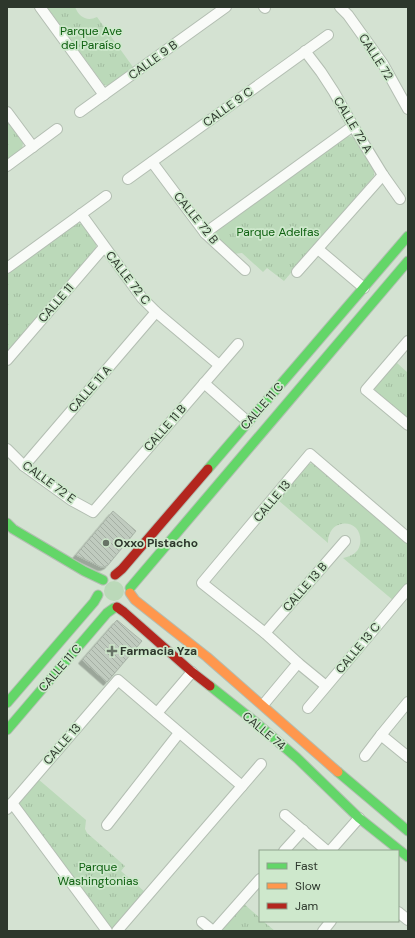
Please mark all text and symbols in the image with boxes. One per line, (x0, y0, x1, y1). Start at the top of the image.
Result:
park label: Parque Ave del Paraíso (60, 23, 122, 53)
street label: CALLE 72 (355, 31, 397, 83)
street label: CALLE 9 B (125, 37, 181, 83)
street label: CALLE 9 C (200, 83, 257, 131)
street label: CALLE 72 A (330, 94, 376, 156)
street label: CALLE 72 B (170, 189, 222, 247)
park label: Parque Adelfas (237, 224, 319, 240)
street label: CALLE 72 C (102, 248, 154, 308)
street label: CALLE 11 (35, 280, 77, 326)
street label: CALLE 11 A (65, 362, 115, 416)
street label: CALLE 11 C (237, 378, 287, 433)
street label: CALLE 11 B (140, 401, 190, 455)
street label: CALLE 72 E (19, 457, 79, 507)
street label: CALLE 13 (250, 477, 294, 525)
place label: Oxxo Pistacho (114, 535, 198, 551)
marker: Oxxo Pistacho (101, 538, 111, 548)
street label: CALLE 13 B (279, 559, 331, 615)
street label: CALLE 13 C (332, 619, 384, 677)
street label: CALLE 11 C (35, 640, 85, 695)
place label: Farmacia Yza (120, 643, 197, 659)
marker: Farmacia Yza (107, 646, 117, 656)
street label: CALLE 74 (239, 708, 289, 754)
street label: CALLE 13 (40, 720, 84, 768)
legend (259, 850, 399, 922)
text: Fast (295, 858, 318, 874)
park label: Parque Washingtonias (58, 859, 138, 889)
text: Slow (295, 878, 321, 894)
text: Jam (295, 898, 318, 914)

